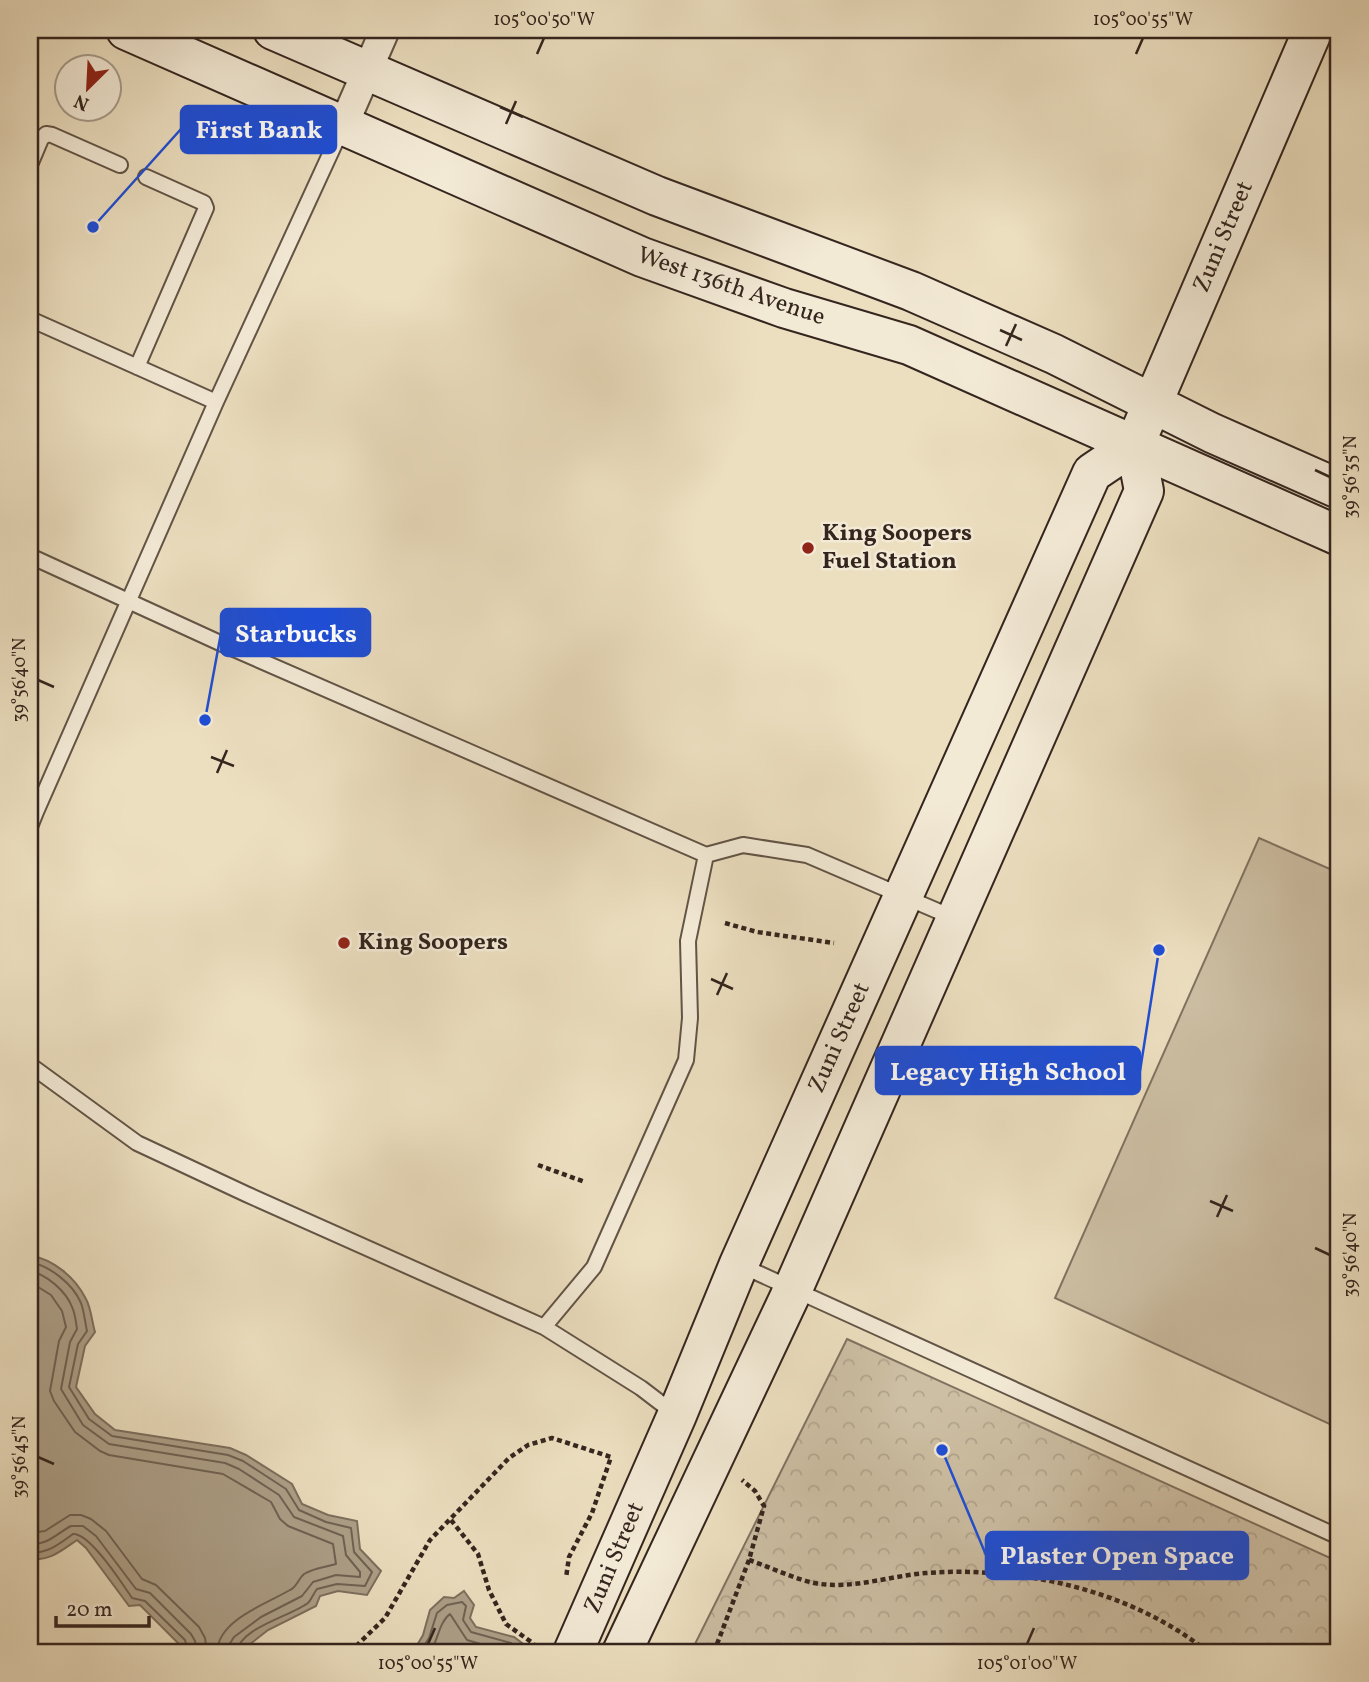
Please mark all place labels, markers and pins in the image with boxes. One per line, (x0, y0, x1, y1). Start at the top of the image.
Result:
callout: First Bank (181, 106, 336, 153)
place label: King Soopers Fuel Station (822, 517, 972, 579)
marker: King Soopers Fuel Station (800, 540, 816, 556)
callout: Starbucks (221, 609, 370, 656)
place label: King Soopers (358, 926, 508, 960)
marker: King Soopers (336, 935, 352, 951)
callout: Legacy High School (876, 1047, 1140, 1094)
callout: Plaster Open Space (986, 1532, 1248, 1579)

